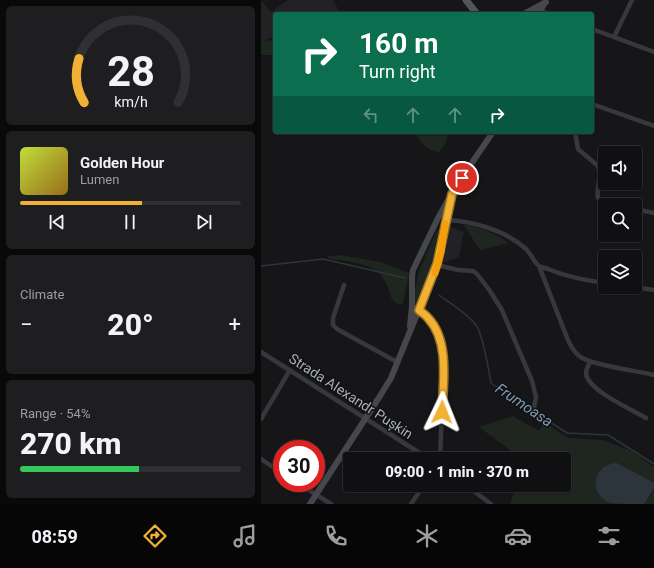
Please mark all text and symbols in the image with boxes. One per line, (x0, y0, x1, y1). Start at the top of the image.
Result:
text: 160 m (359, 27, 438, 60)
icon: right (293, 28, 345, 80)
text: 28 (107, 47, 154, 96)
text: Turn right (359, 61, 436, 82)
text: km/h (114, 94, 147, 110)
icon: left (360, 104, 382, 126)
icon: ahead (402, 104, 424, 126)
icon: ahead (444, 104, 466, 126)
icon: right (486, 104, 508, 126)
map controls (598, 146, 642, 294)
button: sound (598, 146, 642, 190)
text: Golden Hour (80, 154, 164, 172)
pin (445, 161, 479, 195)
icon: arrive (451, 167, 473, 189)
text: Lumen (80, 172, 119, 187)
button: search (598, 198, 642, 242)
icon: previous (46, 211, 68, 233)
icon: pause (119, 211, 141, 233)
icon: next (193, 211, 215, 233)
button: layers (598, 250, 642, 294)
text: Climate (20, 287, 64, 302)
text: 20° (107, 307, 154, 342)
text: − (20, 312, 33, 337)
text: + (229, 312, 241, 337)
street label: Strada Alexandr Pușkin (286, 350, 416, 443)
water label: Frumoasa (492, 379, 556, 431)
position arrow (421, 391, 463, 433)
text: Range · 54% (20, 406, 90, 421)
text: 270 km (20, 426, 122, 461)
speed limit sign: 30 (273, 440, 325, 492)
text: 09:00 · 1 min · 370 m (385, 463, 529, 481)
icon: directions (141, 522, 169, 550)
icon: music (231, 522, 259, 550)
icon: phone (322, 522, 350, 550)
icon: climate (413, 522, 441, 550)
icon: car (504, 522, 532, 550)
icon: filters (595, 522, 623, 550)
text: 08:59 (31, 526, 78, 547)

